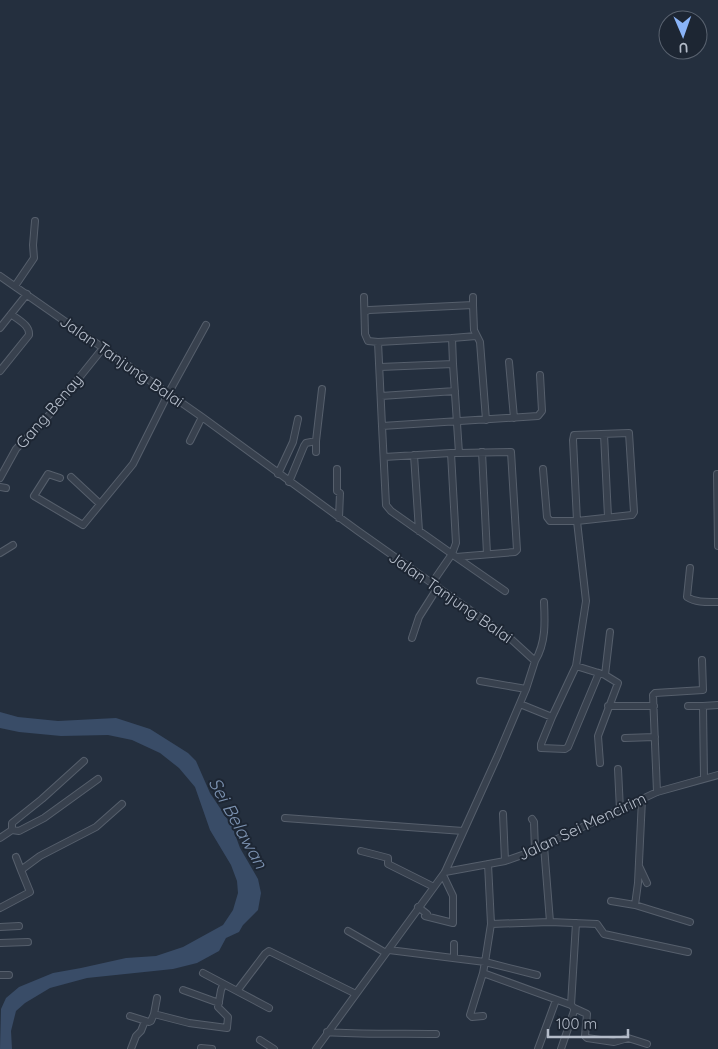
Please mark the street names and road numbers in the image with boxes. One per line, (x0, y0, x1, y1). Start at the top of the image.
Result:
street label: Jalan Tanjung Balai (56, 311, 188, 411)
street label: Gang Benay (11, 370, 87, 452)
street label: Jalan Tanjung Balai (385, 547, 517, 647)
street label: Jalan Sei Mencirim (515, 788, 649, 864)

